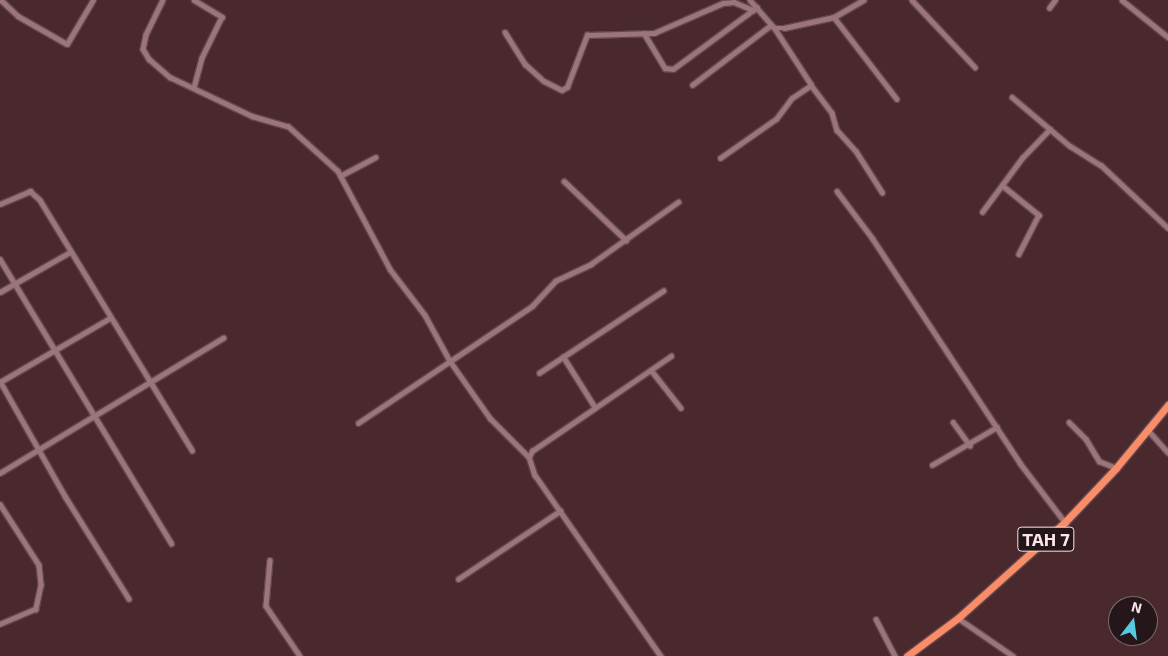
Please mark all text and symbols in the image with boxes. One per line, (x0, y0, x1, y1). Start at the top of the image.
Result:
road number: TAH 7 (1017, 524, 1075, 554)
north arrow (1108, 596, 1158, 646)
text: N (1130, 597, 1144, 617)

